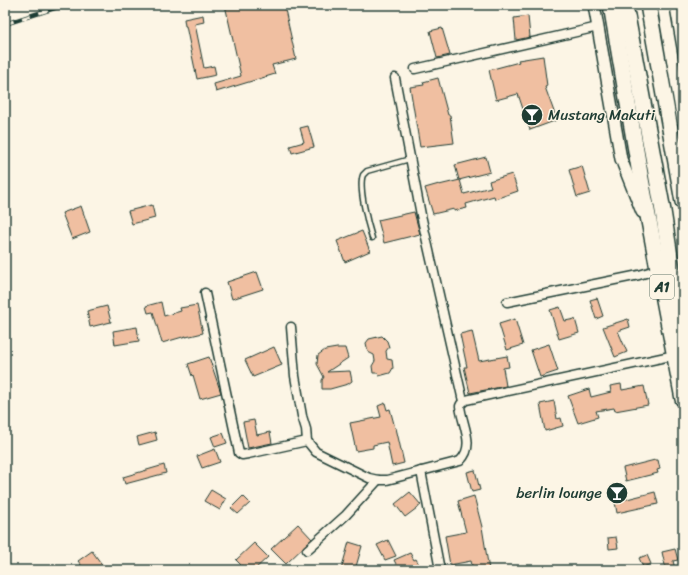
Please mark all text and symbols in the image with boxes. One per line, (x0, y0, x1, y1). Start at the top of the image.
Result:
bar icon: Mustang Makuti (519, 102, 545, 128)
place label: Mustang Makuti (548, 102, 656, 128)
road number: A1 (650, 275, 674, 299)
place label: berlin lounge (516, 480, 602, 506)
bar icon: berlin lounge (604, 480, 630, 506)

